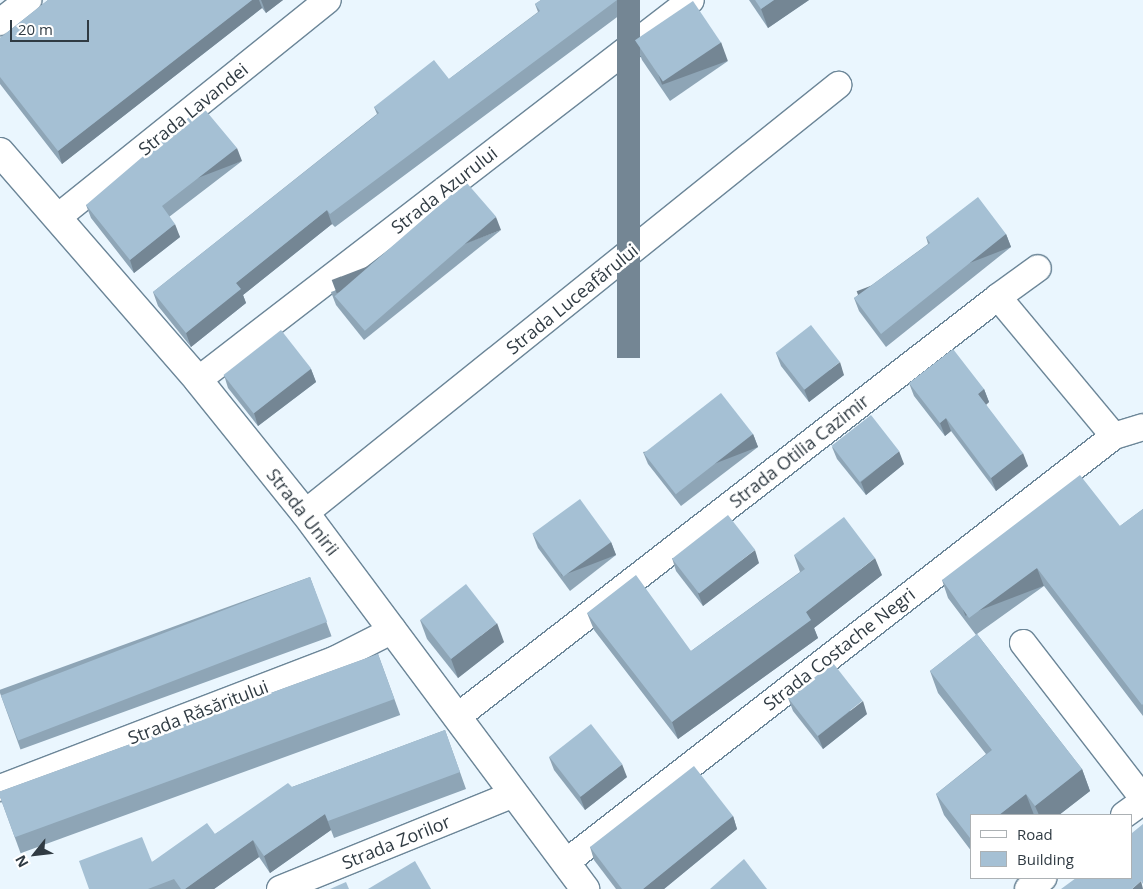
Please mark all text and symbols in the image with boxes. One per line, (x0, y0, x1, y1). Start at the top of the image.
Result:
scale bar (12, 10, 91, 42)
text: 20 m (18, 19, 53, 39)
street label: Strada Lavandei (134, 58, 252, 160)
street label: Strada Azurului (387, 142, 501, 238)
street label: Strada Luceafǎrului (502, 239, 642, 359)
street label: Strada Otilia Cazimir (725, 390, 873, 512)
street label: Strada Unirii (262, 464, 344, 560)
street label: Strada Costache Negri (759, 583, 919, 715)
street label: Strada Răsăritului (125, 675, 271, 749)
street label: Strada Zorilor (339, 810, 453, 874)
legend (970, 814, 1133, 879)
text: Road (1017, 824, 1053, 844)
north arrow (10, 829, 60, 879)
text: Building (1017, 849, 1074, 869)
text: N (10, 852, 33, 871)

